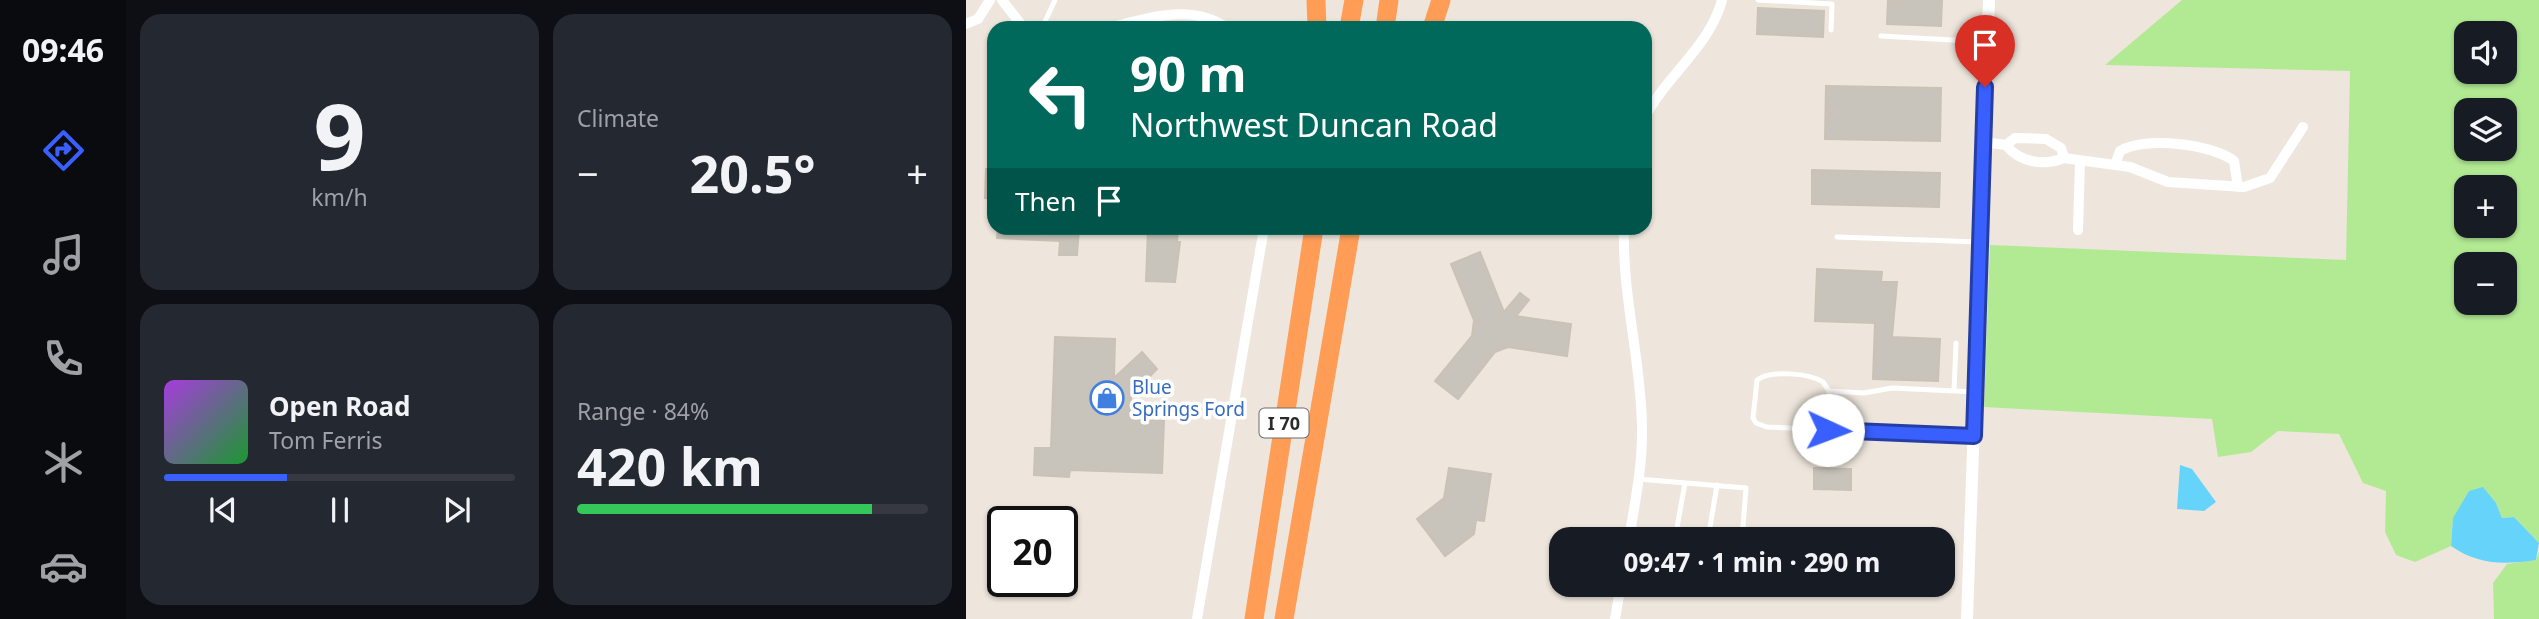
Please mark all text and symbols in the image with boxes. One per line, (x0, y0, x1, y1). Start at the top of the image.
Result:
pin (1955, 15, 2015, 87)
map controls (2454, 21, 2517, 315)
button: sound (2454, 21, 2517, 84)
icon: arrive (1966, 26, 2004, 64)
text: 09:46 (22, 28, 104, 71)
text: 90 m (1130, 40, 1247, 106)
icon: left (1015, 49, 1106, 140)
text: 9 (313, 73, 366, 197)
button: layers (2454, 98, 2517, 161)
text: Climate (577, 102, 659, 134)
text: Northwest Duncan Road (1130, 103, 1498, 146)
icon: directions (39, 126, 88, 175)
text: 20.5° (690, 137, 815, 208)
text: − (577, 147, 599, 199)
text: + (906, 147, 928, 199)
button: + (2454, 175, 2517, 238)
text: km/h (311, 181, 368, 213)
icon: arrive (1090, 182, 1128, 220)
text: Then (1015, 183, 1076, 219)
icon: music (39, 230, 88, 279)
button: − (2454, 252, 2517, 315)
icon: phone (39, 334, 88, 383)
place label: Blue Springs Ford (1132, 374, 1245, 422)
shop icon: Blue Springs Ford (1088, 379, 1126, 417)
text: Open Road (269, 388, 411, 424)
position arrow (1791, 393, 1865, 467)
text: Range · 84% (577, 395, 709, 427)
road number: I 70 (1260, 408, 1308, 438)
text: Tom Ferris (269, 424, 382, 456)
text: 420 km (577, 430, 763, 501)
icon: climate (39, 438, 88, 487)
icon: previous (204, 491, 242, 529)
icon: pause (321, 491, 359, 529)
icon: next (438, 491, 476, 529)
speed limit sign: 20 (987, 506, 1078, 597)
icon: car (39, 542, 88, 591)
text: 09:47 · 1 min · 290 m (1624, 544, 1880, 580)

